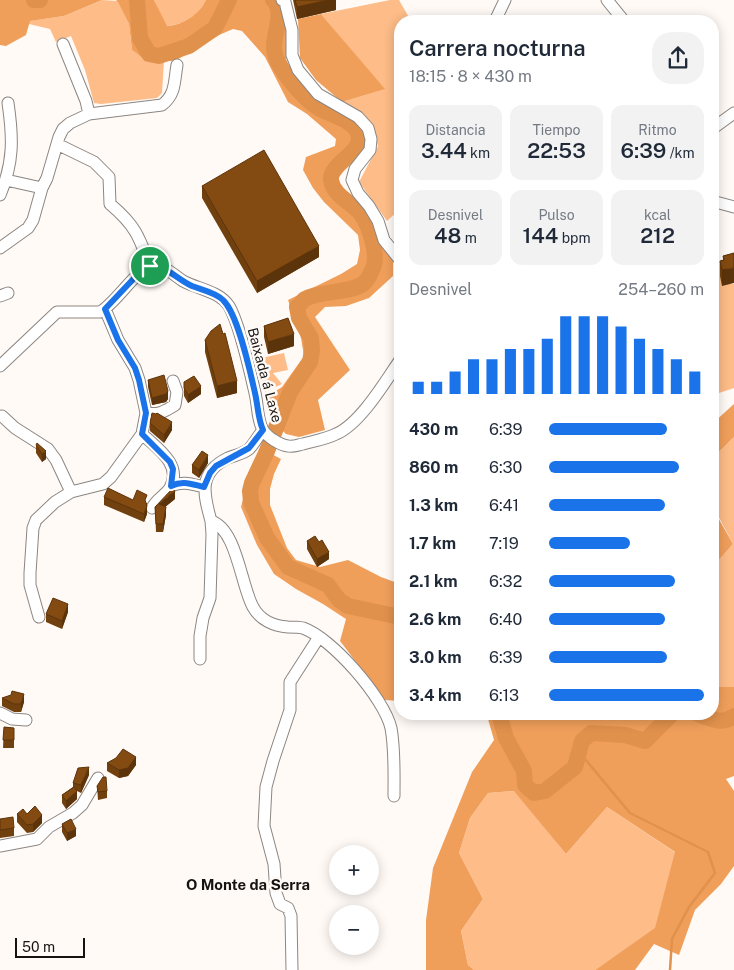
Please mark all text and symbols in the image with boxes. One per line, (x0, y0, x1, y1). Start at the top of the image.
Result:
button: share (652, 32, 704, 84)
text: Carrera nocturna (409, 35, 586, 61)
text: 18:15 · 8 × 430 m (409, 67, 532, 86)
text: Distancia (425, 122, 486, 138)
text: Tiempo (532, 122, 581, 138)
text: Ritmo (638, 122, 677, 138)
text: 3.44 (421, 138, 467, 163)
text: 22:53 (527, 138, 586, 163)
text: 6:39 (620, 138, 666, 163)
text: km (467, 145, 490, 161)
text: /km (666, 145, 695, 161)
text: Desnivel (428, 207, 483, 223)
text: Pulso (538, 207, 575, 223)
text: kcal (644, 207, 671, 223)
text: 48 (434, 223, 461, 248)
text: 144 (522, 223, 558, 248)
text: 212 (640, 223, 675, 248)
text: m (461, 230, 477, 246)
text: bpm (558, 230, 591, 246)
pin (129, 245, 171, 287)
icon: arrive (136, 252, 164, 280)
text: Desnivel (409, 280, 472, 299)
text: 254–260 m (618, 280, 704, 299)
street label: Baixada á Laxe (245, 326, 285, 424)
text: 430 m (409, 420, 458, 439)
text: 6:39 (489, 420, 523, 439)
text: 860 m (409, 458, 458, 477)
text: 6:30 (489, 458, 522, 477)
text: 1.3 km (409, 496, 458, 515)
text: 6:41 (489, 496, 519, 515)
text: 1.7 km (409, 534, 456, 553)
text: 7:19 (489, 534, 519, 553)
text: 2.1 km (409, 572, 458, 591)
text: 6:32 (489, 572, 522, 591)
text: 2.6 km (409, 610, 461, 629)
text: 6:40 (489, 610, 522, 629)
text: 3.0 km (409, 648, 461, 667)
text: 6:39 (489, 648, 523, 667)
text: 3.4 km (409, 686, 462, 705)
text: 6:13 (489, 686, 519, 705)
map controls (329, 845, 379, 955)
button: + (329, 845, 379, 895)
district label: O Monte da Serra (186, 876, 310, 893)
button: − (329, 905, 379, 955)
scale bar (15, 935, 85, 958)
text: 50 m (22, 939, 55, 955)

